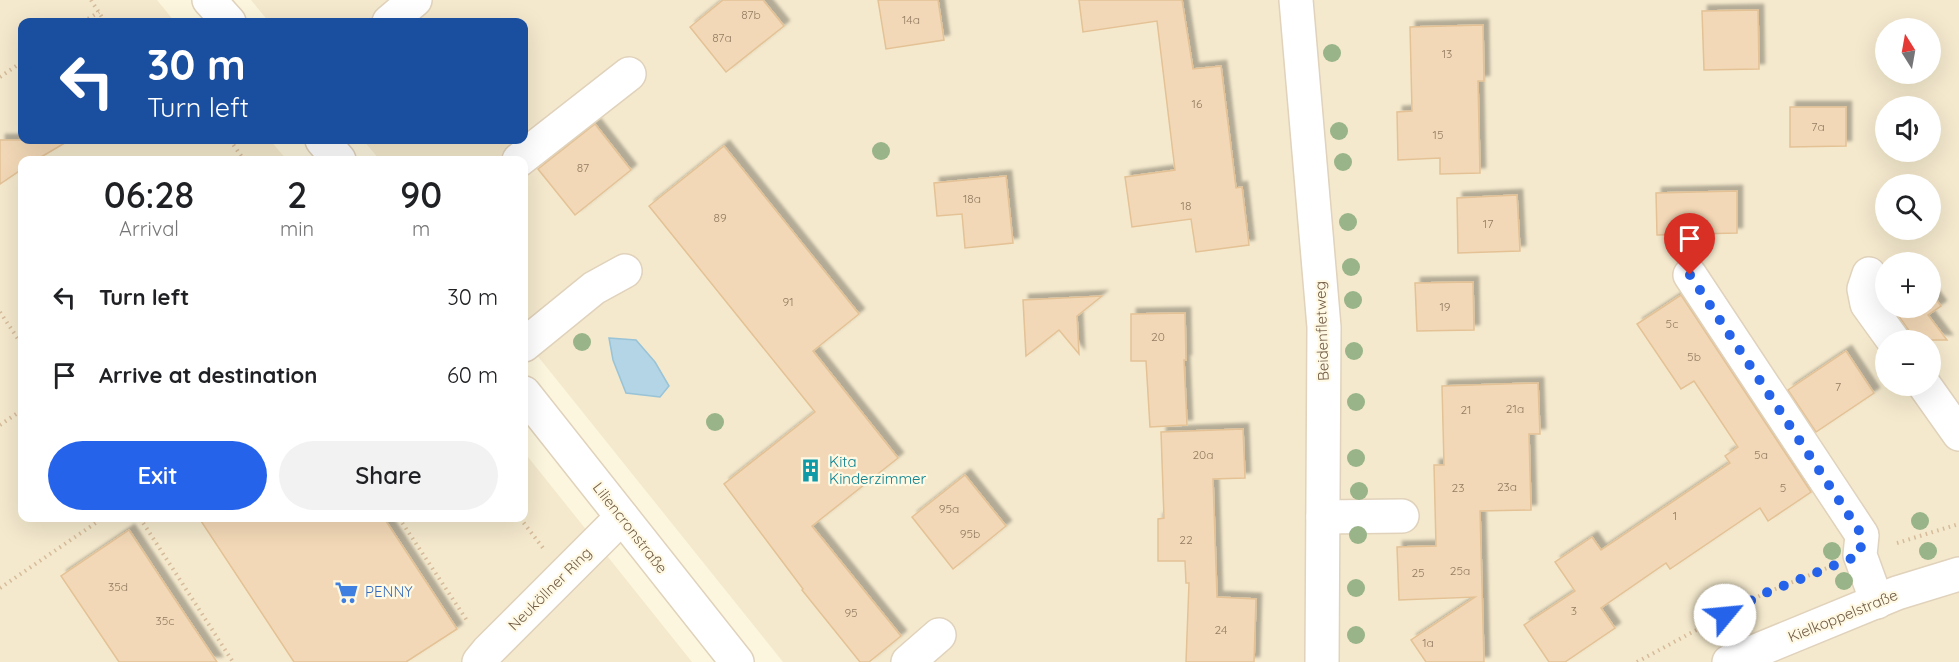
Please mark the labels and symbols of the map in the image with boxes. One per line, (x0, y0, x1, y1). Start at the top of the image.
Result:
house number: 87b (741, 7, 761, 22)
house number: 14a (902, 12, 920, 27)
north arrow (1875, 18, 1941, 84)
house number: 87a (712, 30, 732, 45)
house number: 13 (1442, 46, 1452, 61)
house number: 16 (1192, 96, 1203, 111)
house number: 7a (1811, 119, 1825, 134)
house number: 15 (1433, 127, 1443, 142)
house number: 87 (577, 160, 589, 175)
house number: 18a (963, 191, 981, 206)
house number: 18 (1181, 198, 1191, 213)
house number: 89 (713, 210, 727, 225)
pin (1664, 213, 1715, 275)
house number: 17 (1483, 216, 1493, 231)
street label: Beidenfletweg (1310, 281, 1333, 381)
house number: 91 (782, 294, 794, 309)
house number: 19 (1439, 299, 1451, 314)
house number: 5c (1666, 316, 1678, 331)
house number: 20 (1151, 329, 1165, 344)
house number: 5b (1687, 349, 1701, 364)
house number: 7 (1835, 379, 1841, 394)
house number: 21a (1506, 401, 1524, 416)
house number: 21 (1460, 402, 1472, 417)
house number: 20a (1192, 447, 1214, 462)
house number: 5a (1754, 447, 1768, 462)
place label: Kita Kinderzimmer (829, 452, 927, 488)
building icon: Kita Kinderzimmer (798, 458, 824, 484)
street label: Liliencronstraße (589, 478, 672, 577)
house number: 23a (1497, 479, 1517, 494)
house number: 23 (1452, 480, 1464, 495)
house number: 5 (1780, 480, 1786, 495)
house number: 95a (939, 501, 959, 516)
house number: 1 (1673, 508, 1677, 523)
house number: 95b (960, 526, 980, 541)
house number: 22 (1179, 532, 1193, 547)
street label: Neuköllner Ring (504, 543, 595, 634)
house number: 25a (1450, 563, 1470, 578)
house number: 25 (1411, 565, 1425, 580)
house number: 35d (108, 579, 128, 594)
supermarket icon: PENNY (334, 579, 360, 605)
place label: PENNY (365, 582, 413, 601)
position arrow (1693, 583, 1757, 647)
street label: Kielkoppelstraße (1785, 585, 1900, 646)
house number: 3 (1571, 603, 1577, 618)
house number: 95 (844, 605, 858, 620)
house number: 35c (155, 613, 175, 628)
house number: 24 (1215, 622, 1227, 637)
house number: 1a (1422, 635, 1434, 650)

